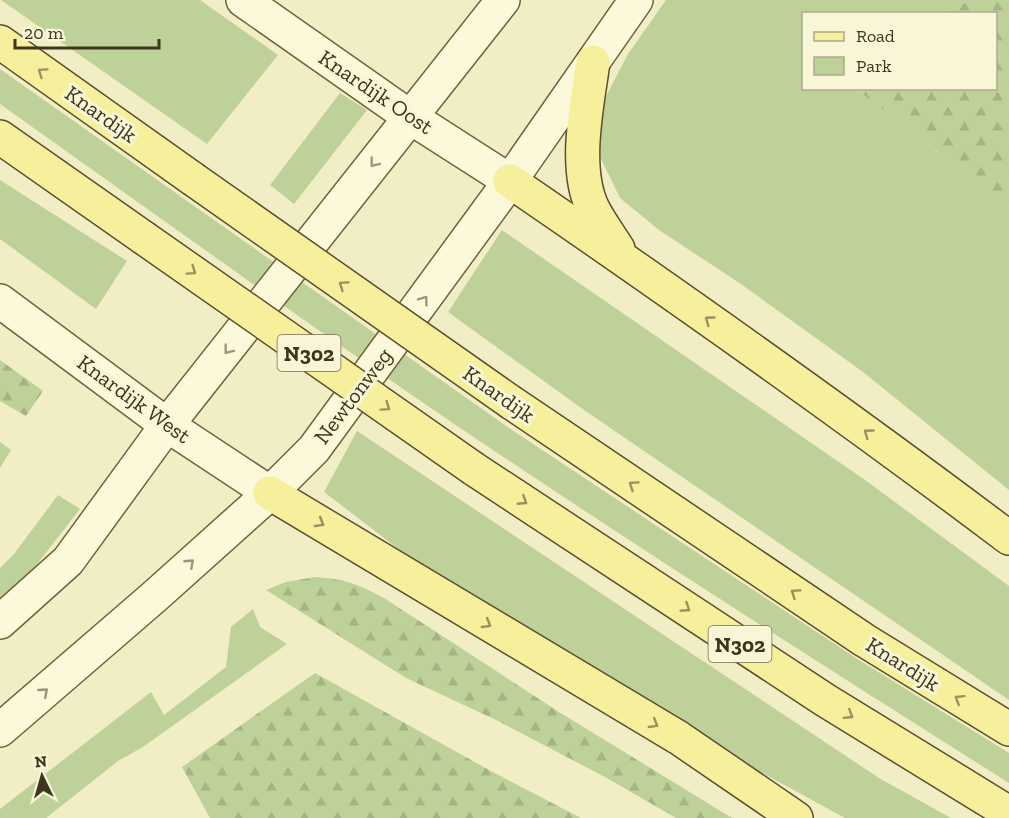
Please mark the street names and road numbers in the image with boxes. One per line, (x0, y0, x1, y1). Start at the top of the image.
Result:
street label: Knardijk Oost (314, 44, 439, 141)
street label: Knardijk (60, 79, 143, 149)
road number: N302 (278, 335, 340, 371)
street label: Newtonweg (308, 343, 398, 449)
street label: Knardijk West (72, 349, 197, 450)
street label: Knardijk (458, 359, 541, 429)
road number: N302 (708, 626, 771, 662)
street label: Knardijk (861, 631, 945, 697)

